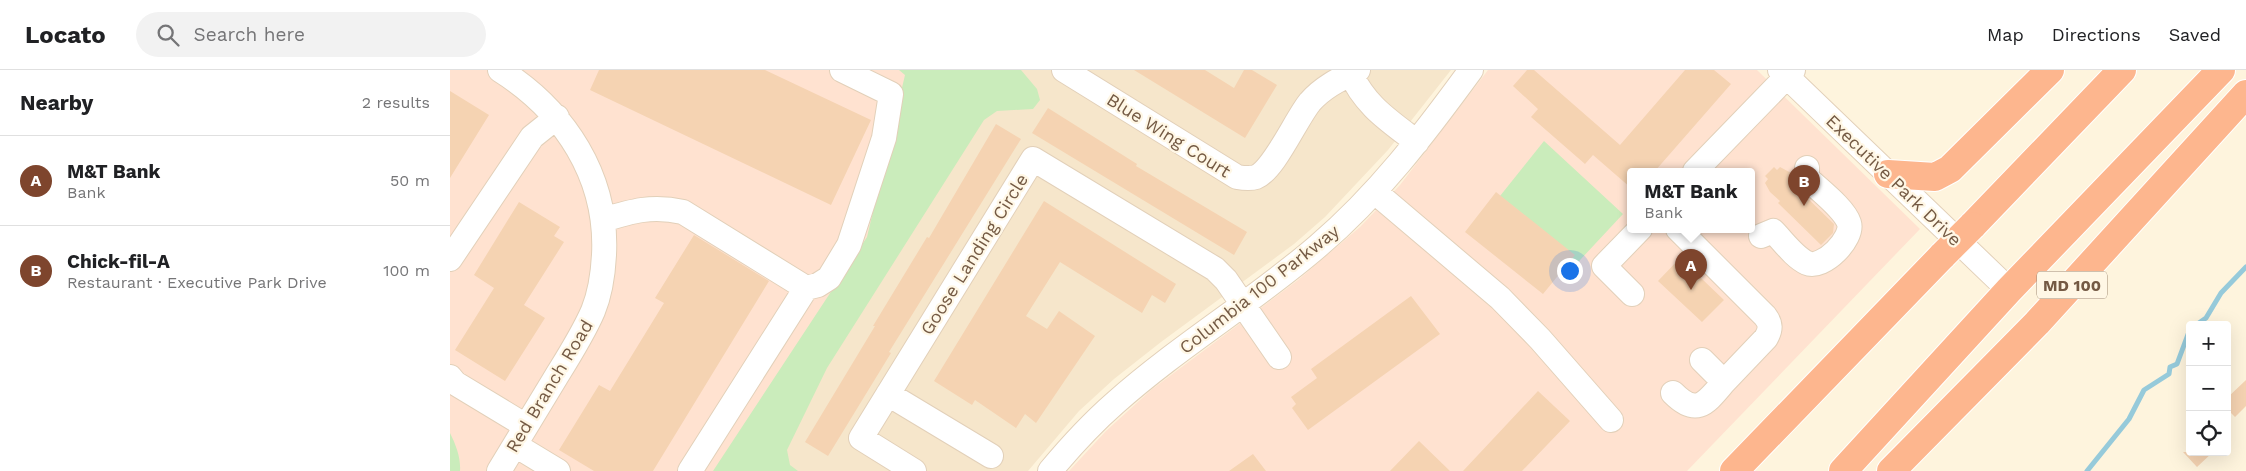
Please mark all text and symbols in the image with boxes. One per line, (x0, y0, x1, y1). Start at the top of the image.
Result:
search box (136, 12, 486, 57)
text: Locato (25, 21, 106, 49)
icon: search (154, 21, 182, 49)
text: Search here (194, 23, 305, 46)
text: Map (1987, 24, 2024, 45)
text: Directions (2052, 24, 2141, 45)
text: Saved (2169, 24, 2221, 45)
street label: Blue Wing Court (1103, 88, 1235, 182)
text: Nearby (20, 90, 93, 115)
text: 2 results (362, 93, 430, 112)
street label: Executive Park Drive (1822, 110, 1966, 250)
text: M&T Bank (67, 160, 160, 183)
pin: B (1788, 165, 1820, 206)
popup (1627, 168, 1755, 233)
street label: Goose Landing Circle (916, 170, 1032, 338)
text: A (31, 171, 41, 190)
text: 50 m (390, 171, 430, 190)
text: M&T Bank (1644, 180, 1738, 203)
text: Bank (67, 183, 105, 202)
text: Bank (1644, 203, 1683, 222)
street label: Columbia 100 Parkway (1175, 220, 1343, 358)
pin: A (1675, 249, 1707, 290)
text: Chick-fil-A (67, 250, 170, 273)
your location (1557, 258, 1583, 284)
text: B (31, 261, 41, 280)
text: 100 m (383, 261, 430, 280)
road number: MD 100 (2037, 272, 2107, 298)
text: Restaurant · Executive Park Drive (67, 273, 327, 292)
street label: Red Branch Road (501, 316, 597, 456)
map controls (2186, 321, 2231, 456)
button: + (2186, 321, 2231, 366)
button: − (2186, 366, 2231, 411)
button: locate (2186, 411, 2231, 456)

